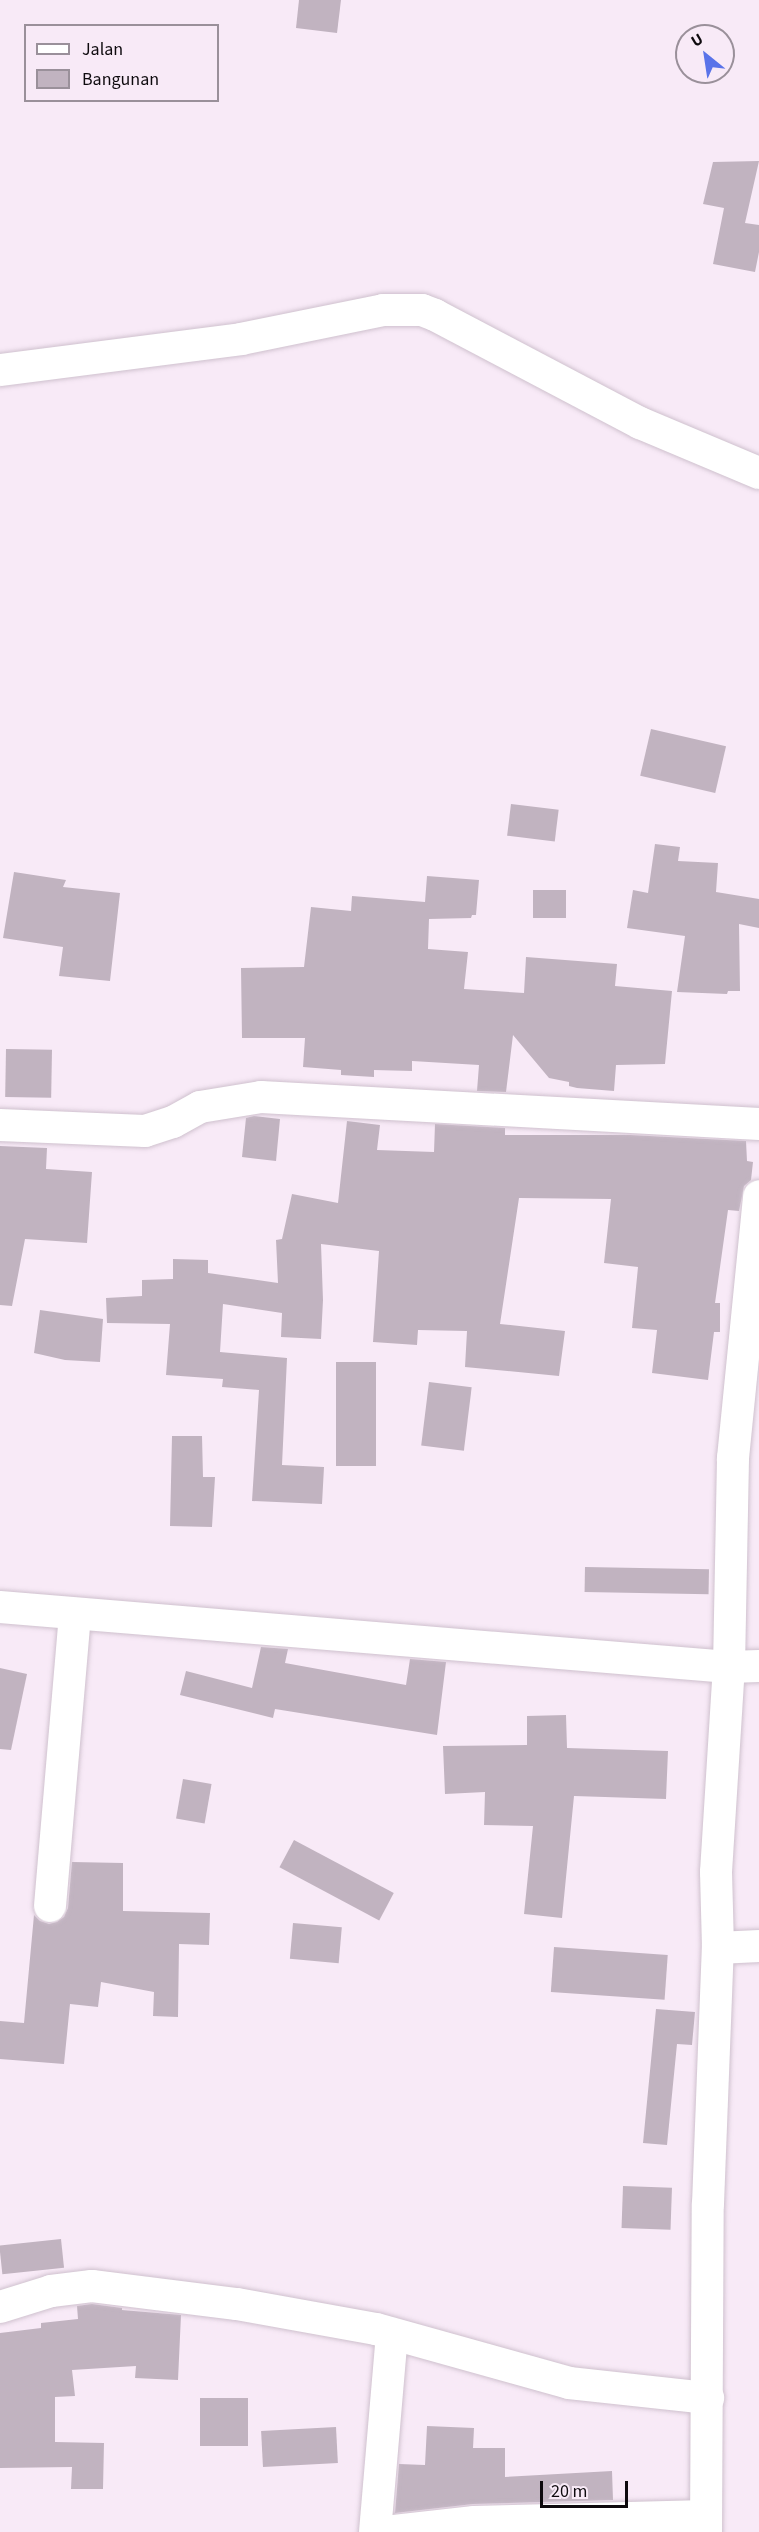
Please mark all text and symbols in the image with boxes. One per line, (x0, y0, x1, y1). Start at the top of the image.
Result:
legend (24, 24, 219, 102)
north arrow (675, 24, 735, 84)
text: U (687, 28, 707, 52)
text: Jalan (82, 37, 123, 62)
text: Bangunan (82, 67, 159, 92)
scale bar (543, 2469, 632, 2507)
text: 20 m (551, 2479, 587, 2504)

